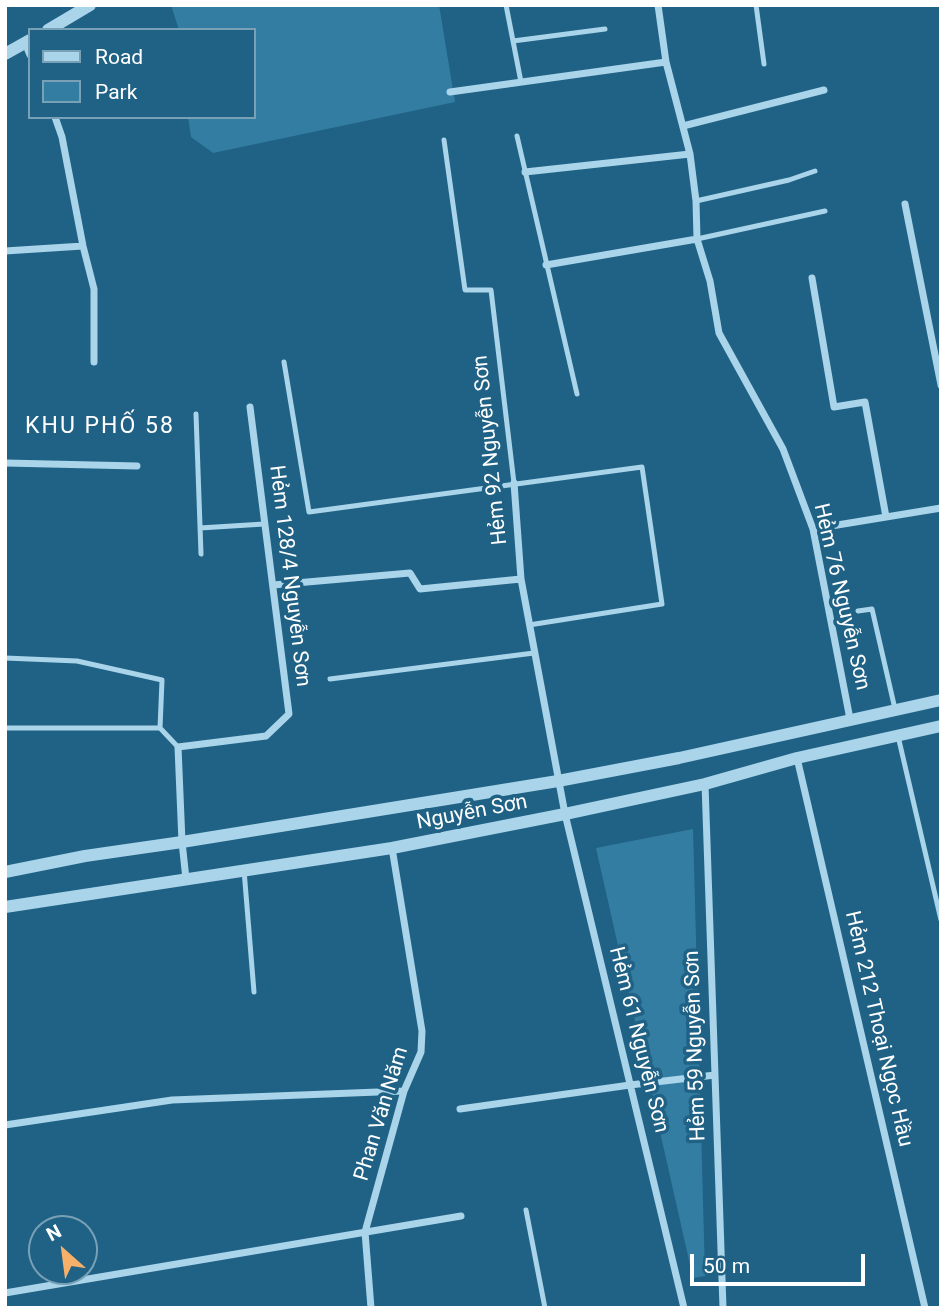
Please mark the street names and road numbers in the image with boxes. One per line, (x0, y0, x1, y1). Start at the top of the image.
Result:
street label: Hẻm 92 Nguyễn Sơn (469, 354, 513, 546)
street label: Hẻm 128/4 Nguyễn Sơn (263, 464, 315, 688)
street label: Hẻm 76 Nguyễn Sơn (807, 501, 875, 693)
street label: Nguyễn Sơn (415, 790, 529, 836)
street label: Hẻm 212 Thoại Ngọc Hầu (839, 909, 917, 1149)
street label: Hẻm 61 Nguyễn Sơn (603, 944, 673, 1136)
street label: Hẻm 59 Nguyễn Sơn (680, 950, 712, 1142)
street label: Phan Văn Năm (350, 1044, 414, 1184)

